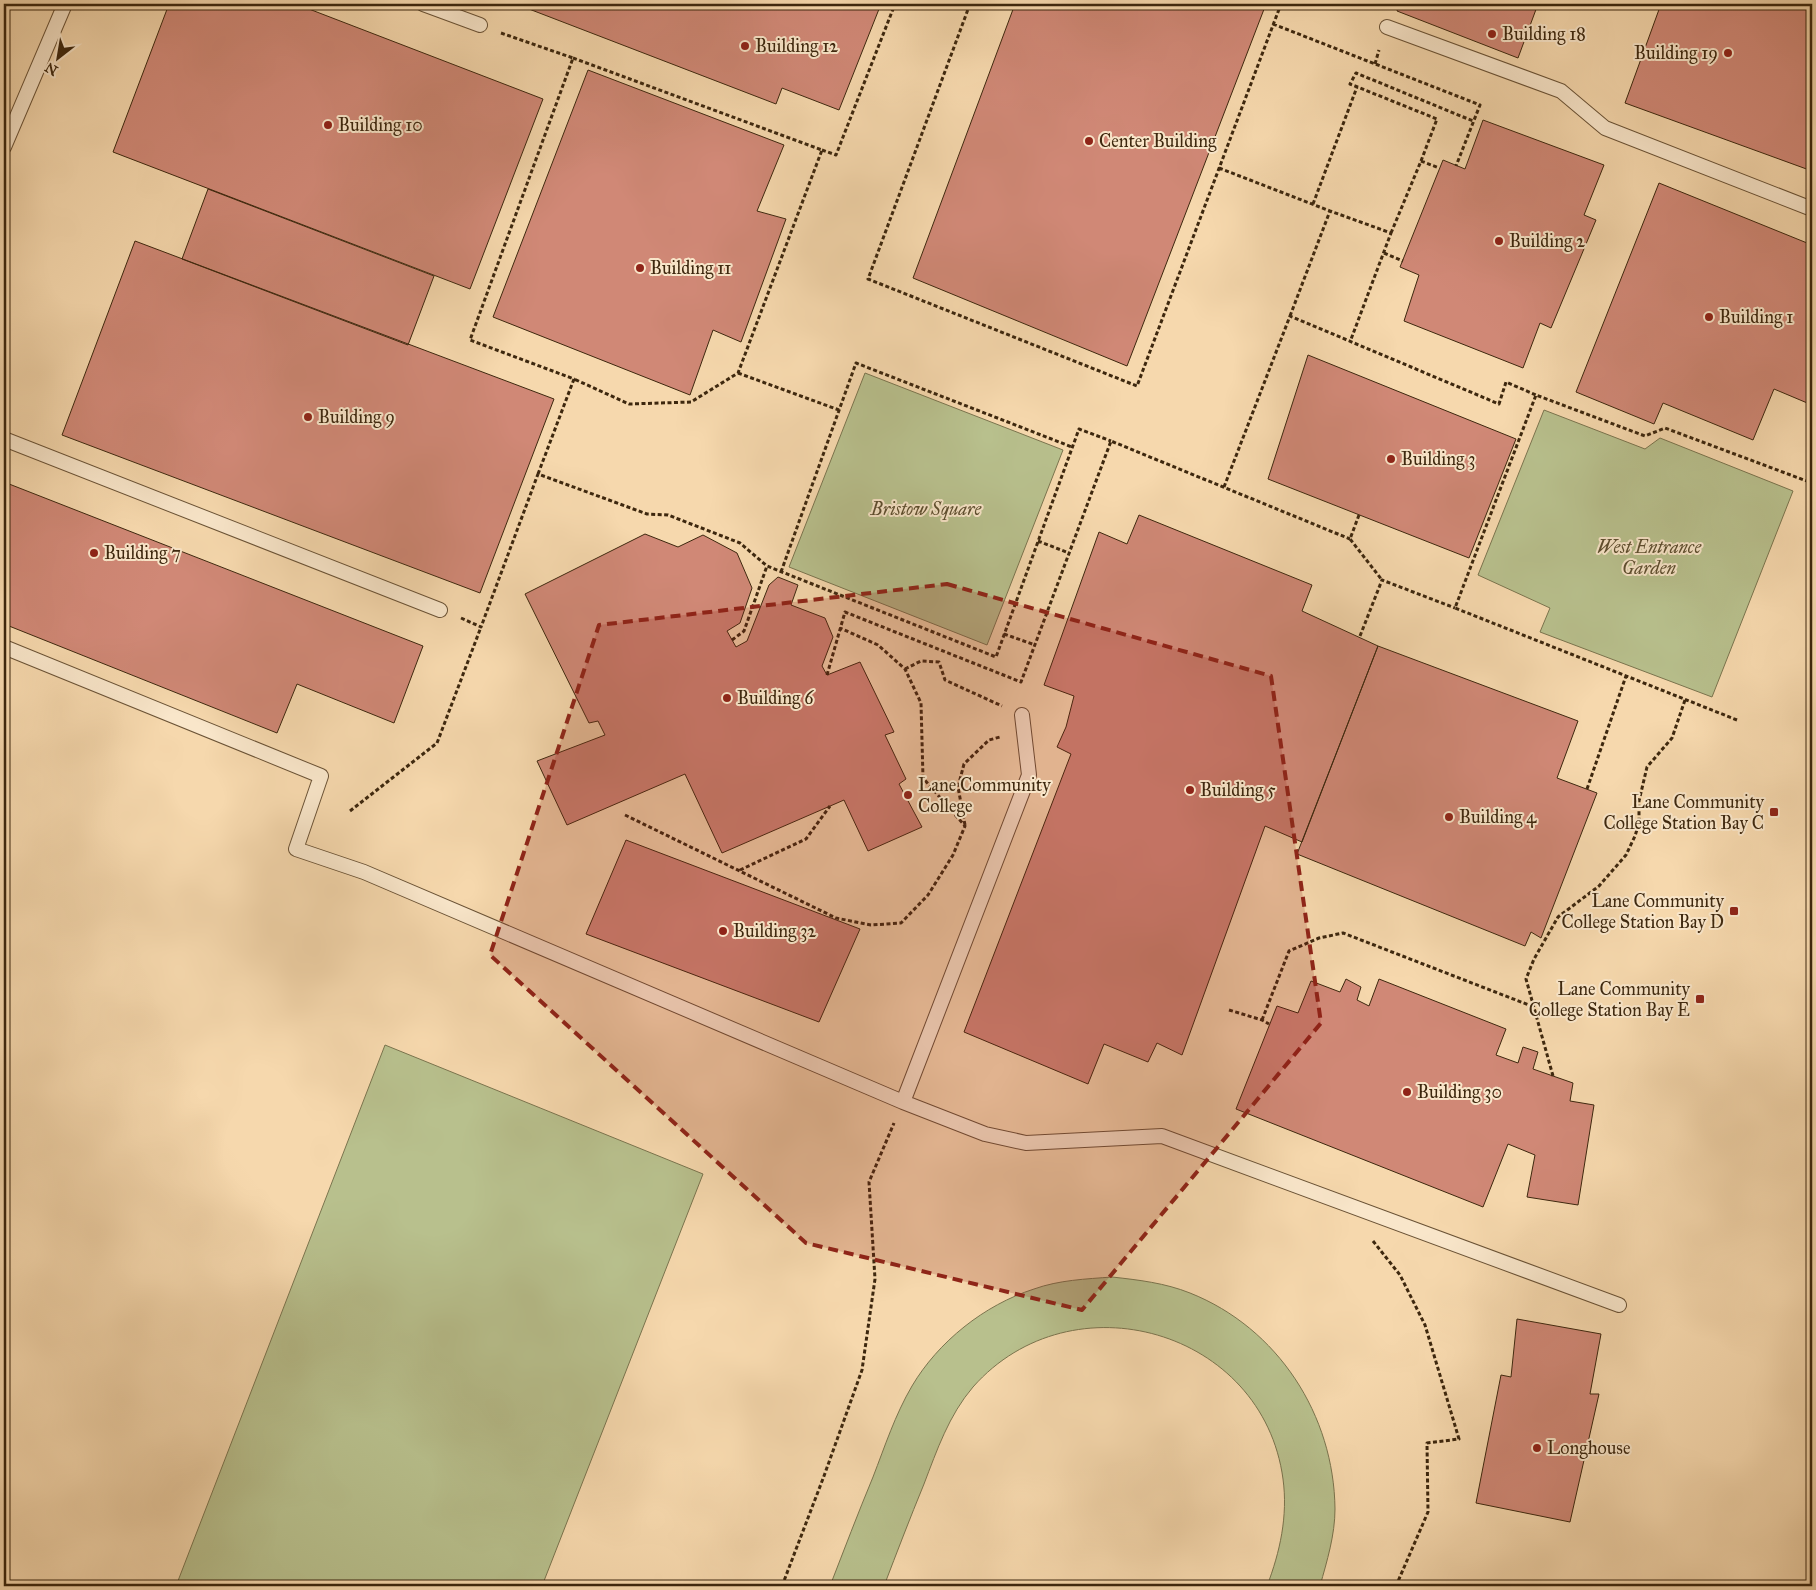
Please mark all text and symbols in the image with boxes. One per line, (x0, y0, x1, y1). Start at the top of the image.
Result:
place label: Building 18 (1502, 23, 1586, 46)
marker: Building 18 (1486, 28, 1498, 40)
north arrow (32, 32, 82, 82)
place label: Building 12 (755, 35, 838, 58)
marker: Building 12 (739, 40, 751, 52)
place label: Building 19 (1634, 42, 1718, 65)
marker: Building 19 (1722, 47, 1734, 59)
text: N (42, 58, 61, 79)
place label: Building 10 (338, 114, 423, 137)
marker: Building 10 (322, 119, 334, 131)
place label: Center Building (1099, 130, 1217, 153)
marker: Center Building (1083, 135, 1095, 147)
place label: Building 2 (1509, 230, 1585, 253)
marker: Building 2 (1493, 235, 1505, 247)
place label: Building 11 (650, 257, 731, 280)
marker: Building 11 (634, 262, 646, 274)
place label: Building 1 (1719, 306, 1793, 329)
marker: Building 1 (1703, 311, 1715, 323)
place label: Building 9 (318, 406, 395, 429)
marker: Building 9 (302, 411, 314, 423)
place label: Building 3 (1401, 448, 1475, 471)
marker: Building 3 (1385, 453, 1397, 465)
park label: Bristow Square (870, 498, 983, 520)
park label: West Entrance Garden (1597, 536, 1702, 579)
place label: Building 7 (104, 542, 181, 565)
marker: Building 7 (88, 547, 100, 559)
place label: Building 6 (737, 687, 814, 710)
marker: Building 6 (721, 692, 733, 704)
place label: Lane Community College (918, 774, 1051, 818)
place label: Building 5 (1200, 779, 1276, 802)
marker: Building 5 (1184, 784, 1196, 796)
marker: Lane Community College (902, 789, 914, 801)
place label: Lane Community College Station Bay C (1603, 791, 1765, 835)
place label: Building 4 (1459, 806, 1537, 829)
marker: Lane Community College Station Bay C (1768, 806, 1780, 818)
marker: Building 4 (1443, 811, 1455, 823)
place label: Lane Community College Station Bay D (1561, 890, 1725, 934)
marker: Lane Community College Station Bay D (1728, 905, 1740, 917)
place label: Building 32 (733, 920, 816, 943)
marker: Building 32 (717, 925, 729, 937)
place label: Lane Community College Station Bay E (1529, 978, 1691, 1022)
marker: Lane Community College Station Bay E (1694, 993, 1706, 1005)
place label: Building 30 (1417, 1081, 1502, 1104)
marker: Building 30 (1401, 1086, 1413, 1098)
place label: Longhouse (1547, 1437, 1630, 1460)
marker: Longhouse (1531, 1442, 1543, 1454)

